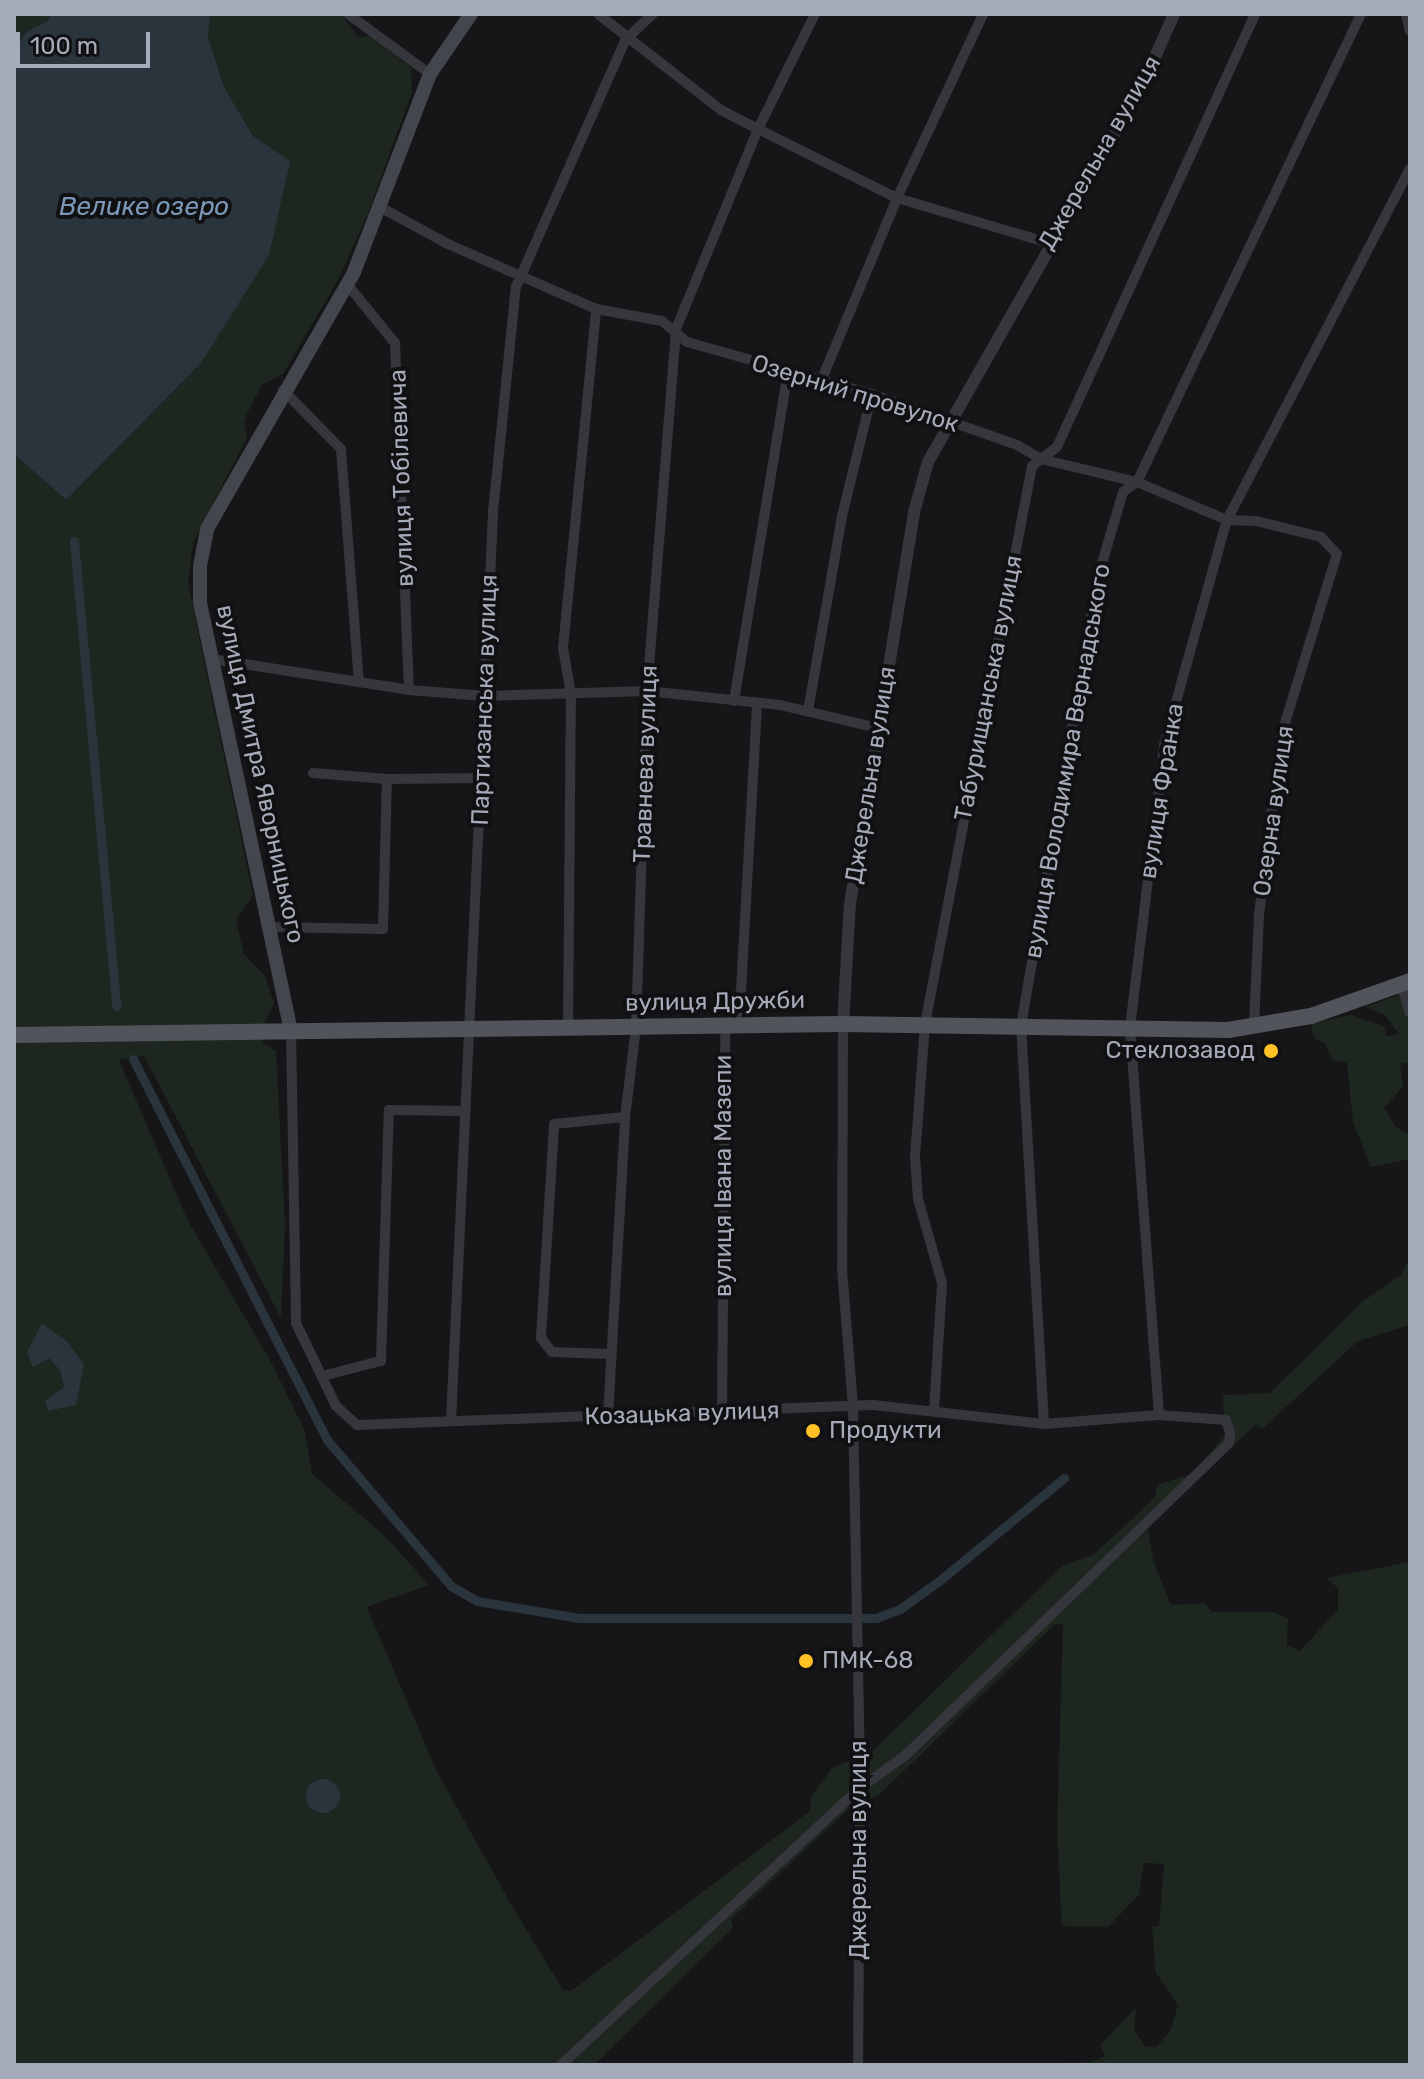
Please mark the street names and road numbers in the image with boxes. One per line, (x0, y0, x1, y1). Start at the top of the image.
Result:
street label: Джерельна вулиця (1033, 51, 1167, 255)
street label: Озерний провулок (748, 349, 962, 439)
street label: вулиця Тобілевича (384, 369, 420, 587)
street label: Табурищанська вулиця (949, 553, 1029, 823)
street label: вулиця Володимира Вернадського (1019, 561, 1117, 961)
street label: Партизанська вулиця (466, 574, 504, 826)
street label: вулиця Дмитра Яворницького (210, 602, 310, 946)
street label: Джерельна вулиця (840, 664, 902, 886)
street label: Травнева вулиця (628, 665, 664, 863)
street label: вулиця Франка (1134, 701, 1190, 881)
street label: Озерна вулиця (1248, 724, 1300, 898)
street label: вулиця Дружби (625, 986, 805, 1018)
street label: вулиця Івана Мазепи (710, 1055, 738, 1297)
street label: Козацька вулиця (584, 1396, 780, 1432)
street label: Джерельна вулиця (845, 1740, 873, 1960)

